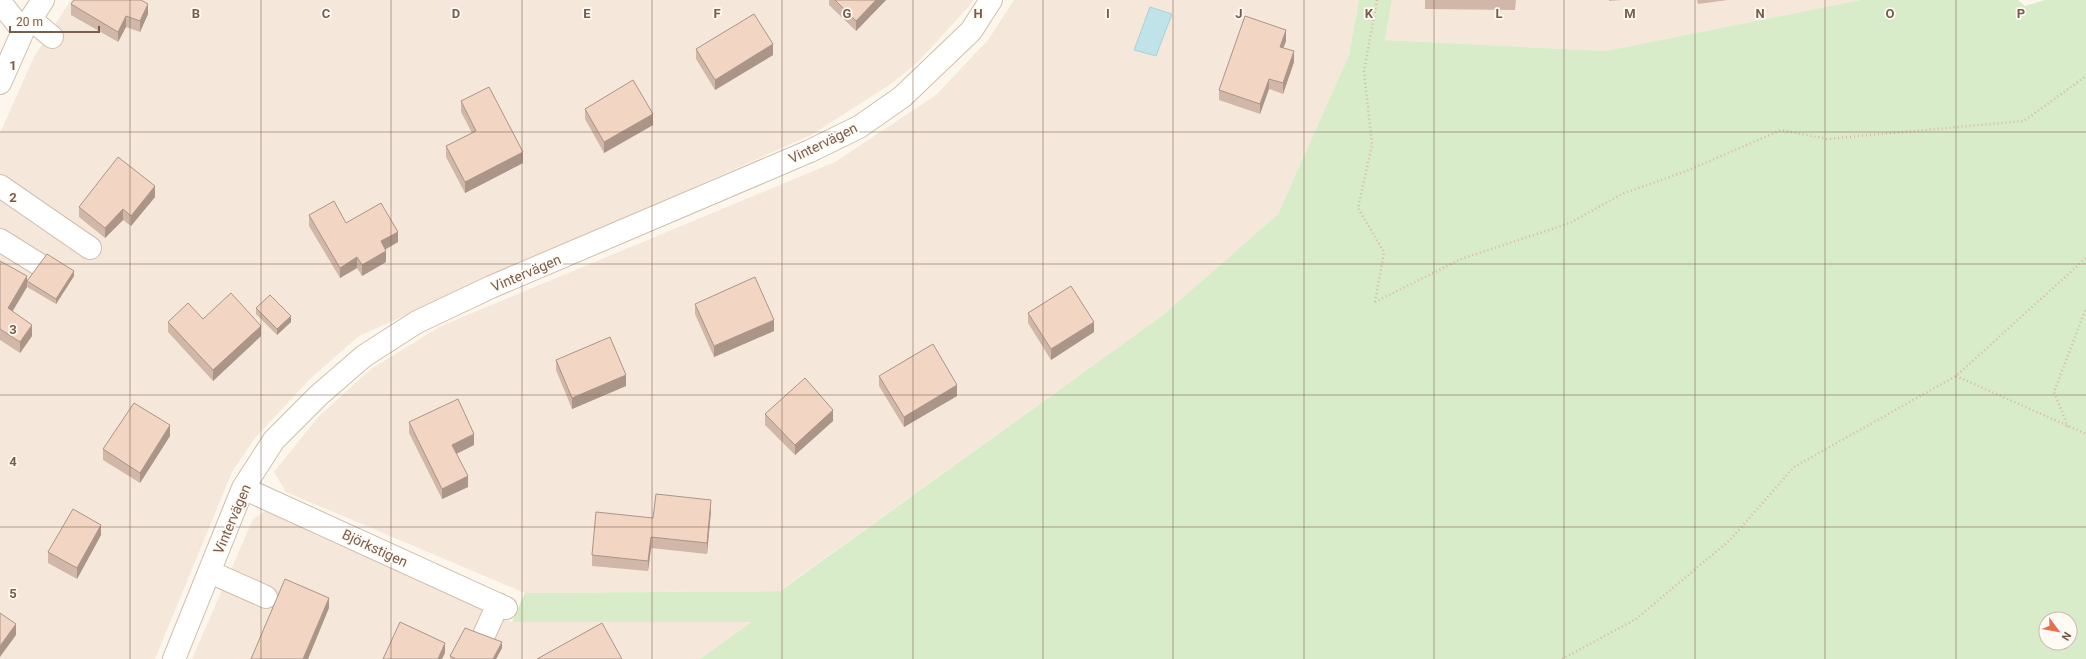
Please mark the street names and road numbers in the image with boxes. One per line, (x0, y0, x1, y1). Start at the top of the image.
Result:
street label: Vintervägen (786, 120, 860, 166)
street label: Vintervägen (489, 251, 563, 295)
street label: Vintervägen (210, 482, 254, 556)
street label: Björkstigen (340, 526, 410, 570)

